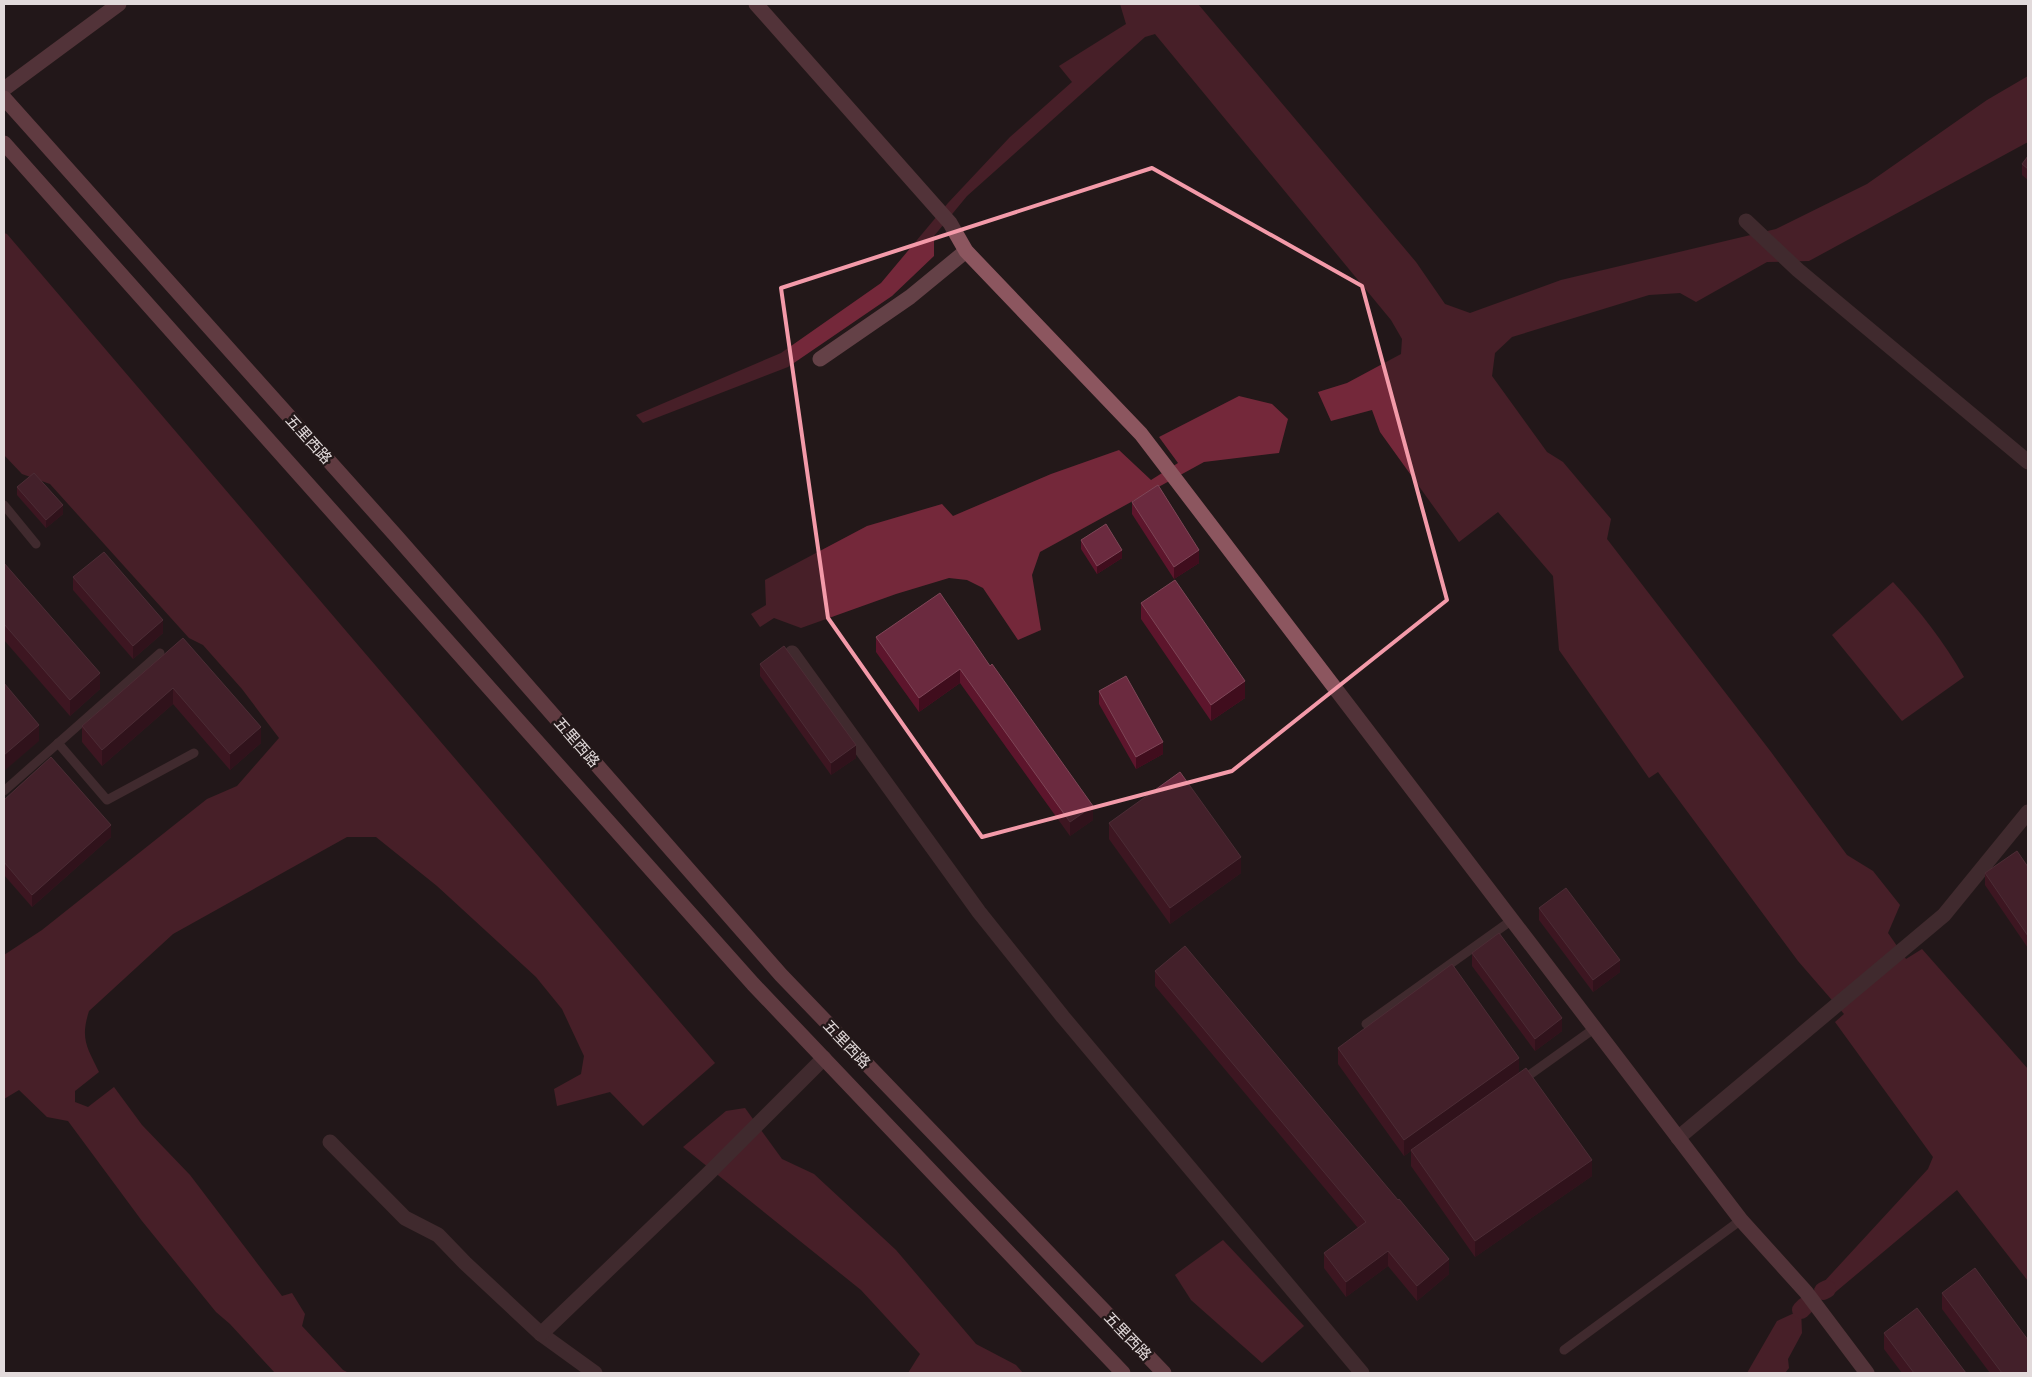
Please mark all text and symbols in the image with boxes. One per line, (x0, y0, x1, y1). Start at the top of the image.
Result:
street label: 五里西路 (282, 410, 336, 468)
street label: 五里西路 (550, 713, 604, 771)
street label: 五里西路 (819, 1016, 875, 1072)
street label: 五里西路 (1100, 1308, 1156, 1364)

